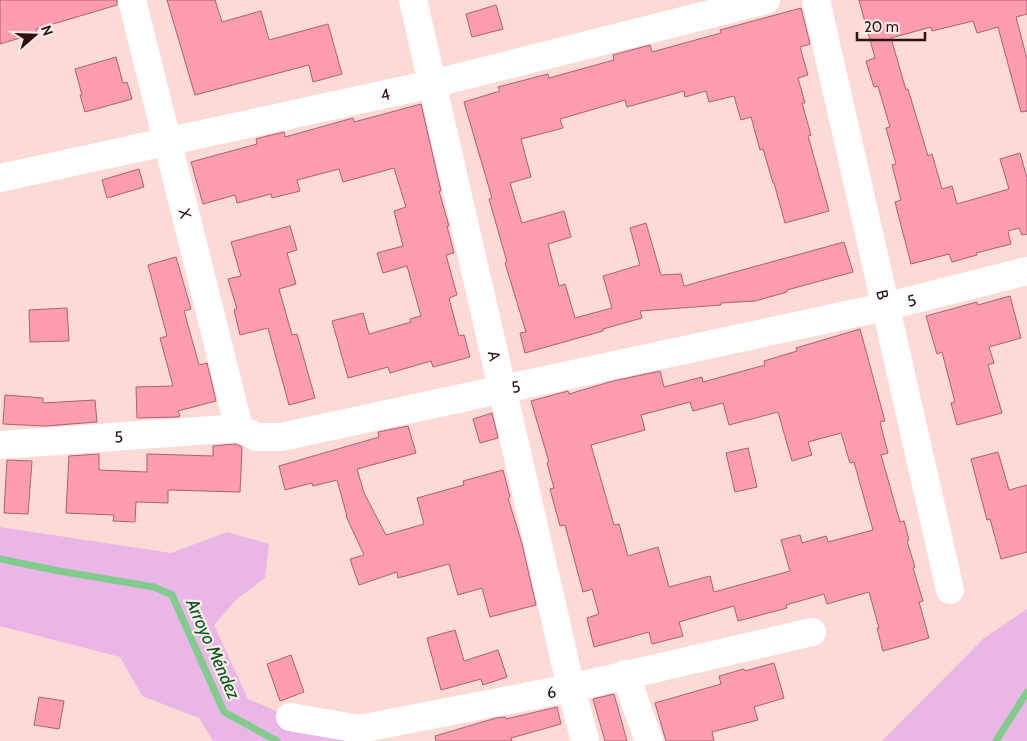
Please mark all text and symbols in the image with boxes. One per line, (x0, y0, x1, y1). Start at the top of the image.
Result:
north arrow (10, 10, 60, 60)
scale bar (857, 10, 924, 42)
text: 20 m (864, 18, 899, 36)
text: N (37, 23, 57, 38)
street label: 4 (378, 84, 392, 104)
street label: X (175, 207, 196, 221)
street label: B (873, 288, 893, 302)
street label: 5 (905, 290, 918, 310)
street label: A (484, 349, 505, 363)
street label: 5 (510, 376, 522, 397)
street label: 5 (114, 427, 124, 446)
water label: Arroyo Méndez (181, 595, 245, 703)
street label: 6 (545, 682, 558, 702)

